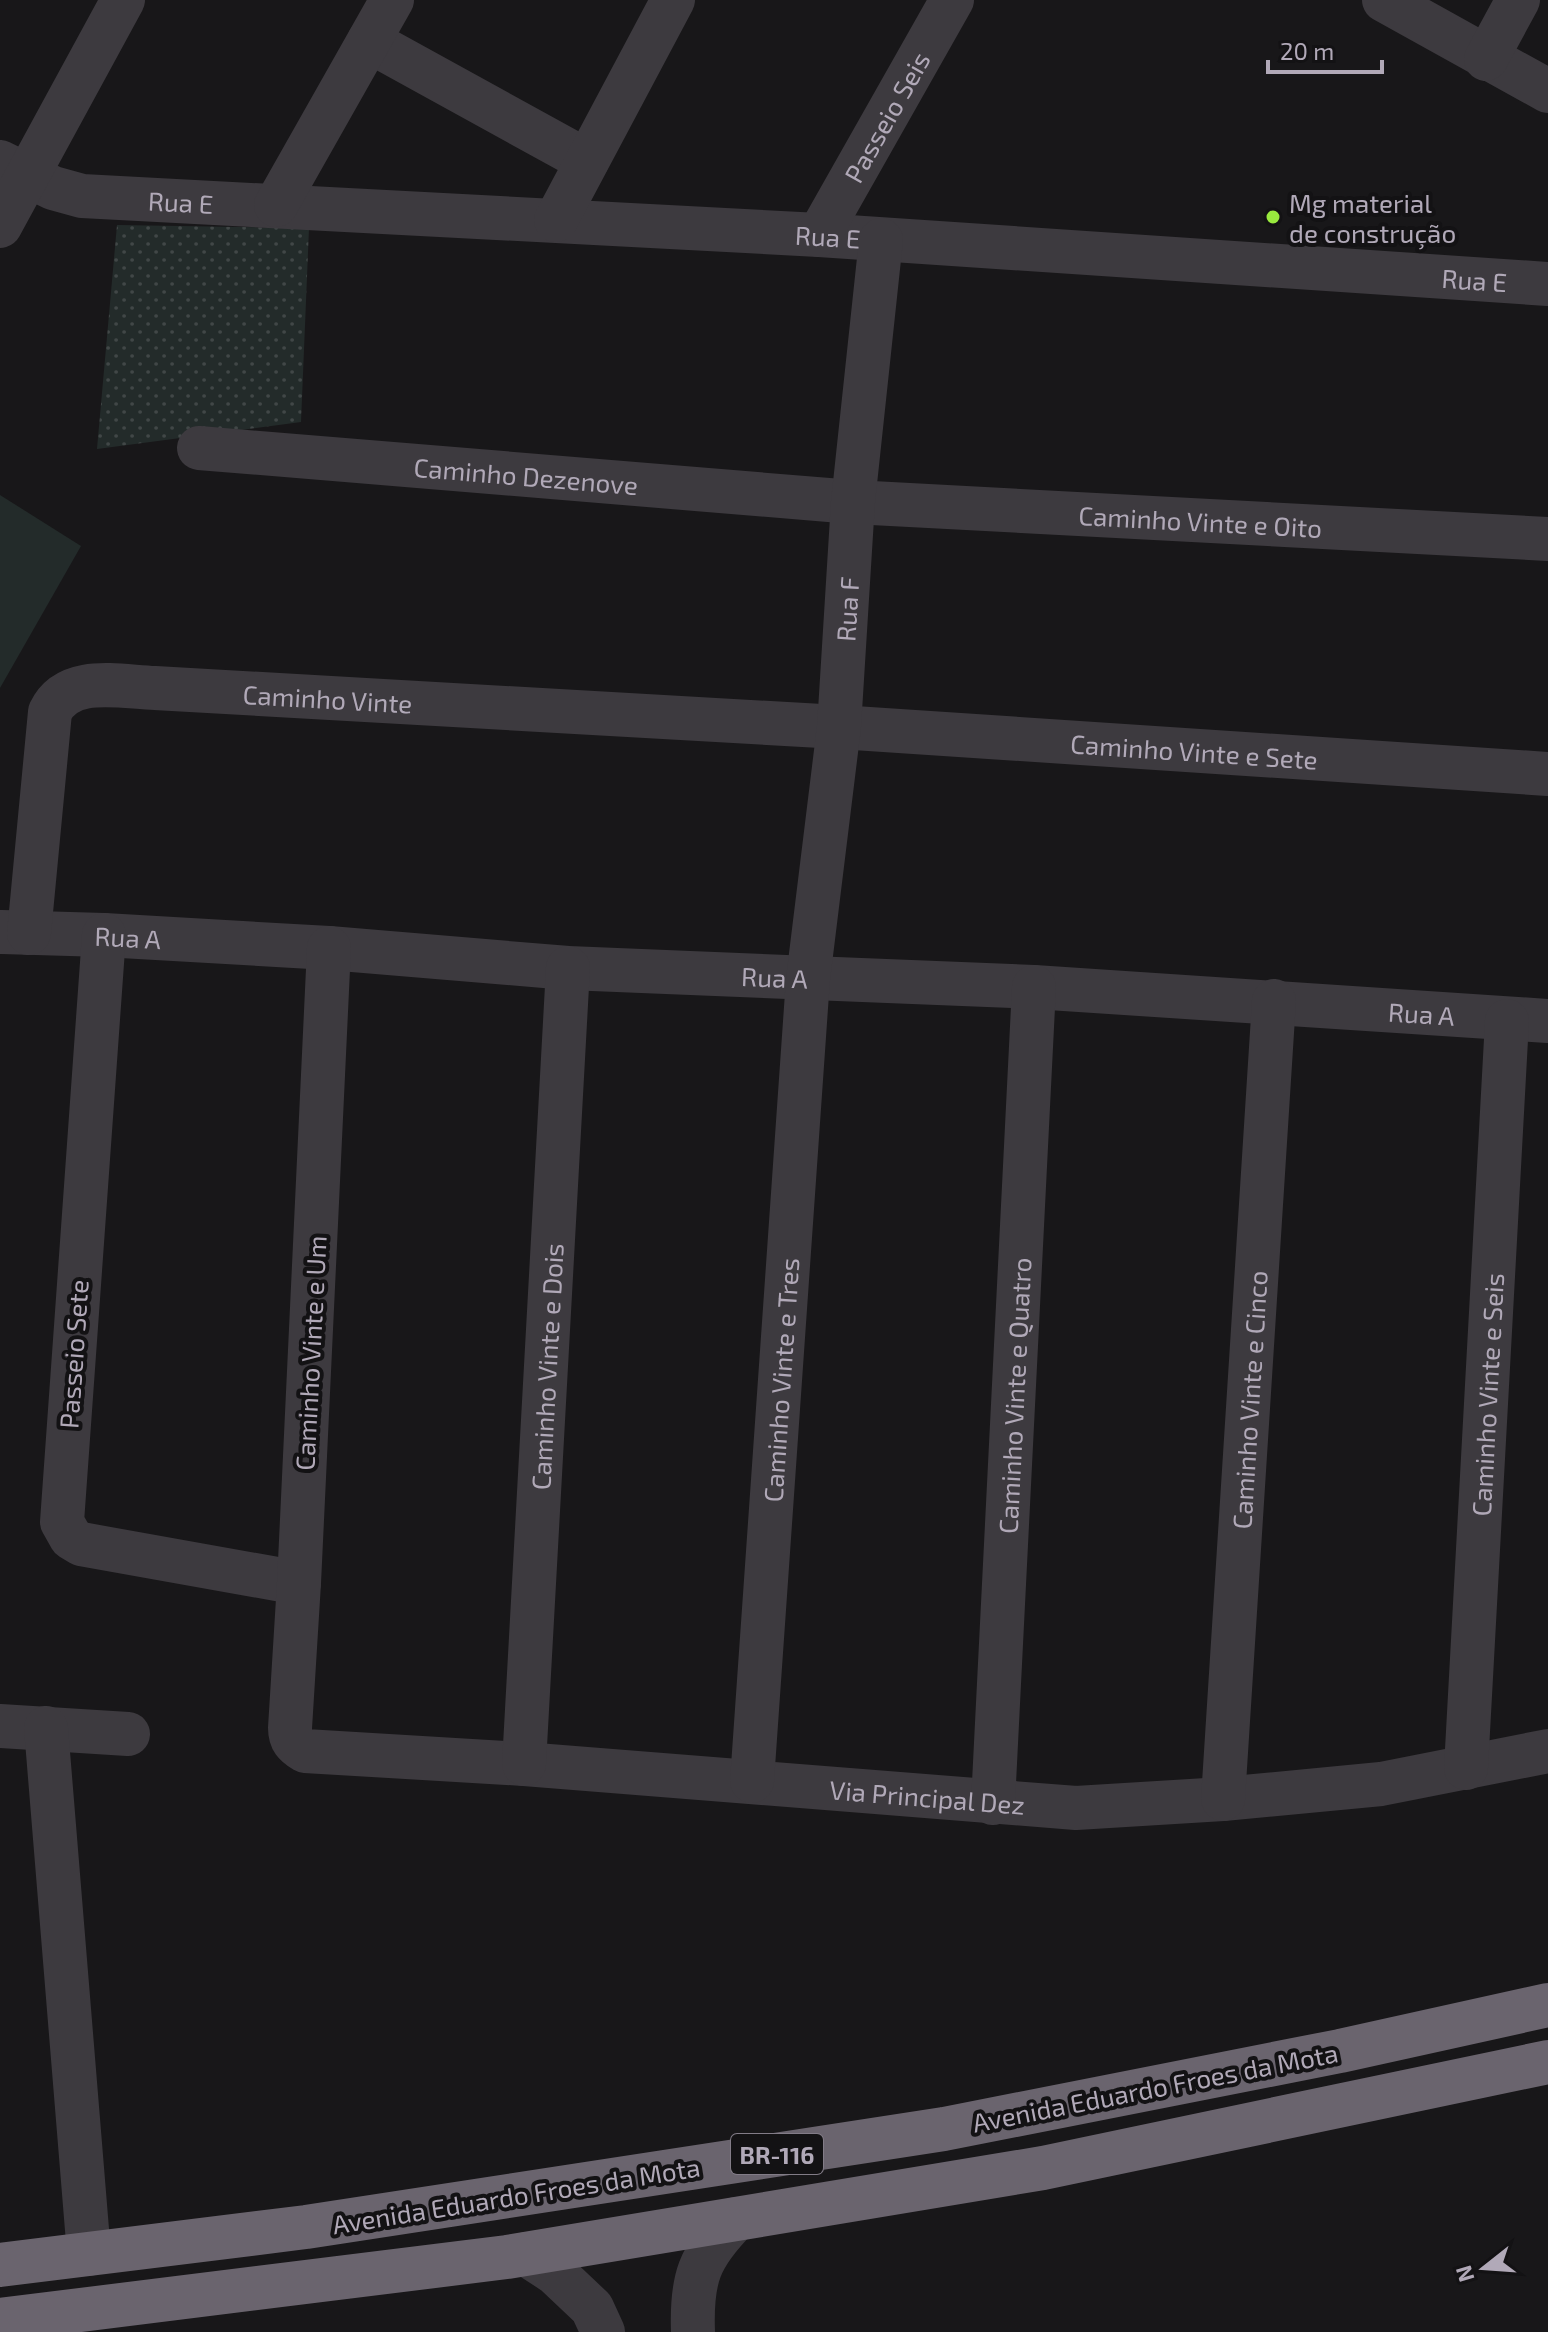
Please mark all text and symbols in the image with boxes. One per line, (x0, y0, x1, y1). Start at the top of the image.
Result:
scale bar (1268, 24, 1382, 74)
text: 20 m (1280, 36, 1334, 65)
street label: Passeio Seis (837, 46, 935, 187)
street label: Rua E (147, 184, 214, 218)
place label: Mg material de construção (1289, 187, 1456, 250)
marker: Mg material de construção (1264, 208, 1282, 226)
street label: Rua E (794, 218, 862, 253)
street label: Rua E (1441, 261, 1508, 297)
street label: Caminho Dezenove (413, 450, 639, 500)
street label: Caminho Vinte e Oito (1078, 499, 1323, 542)
street label: Rua F (829, 576, 864, 642)
street label: Caminho Vinte (242, 678, 413, 718)
street label: Caminho Vinte e Sete (1069, 727, 1319, 774)
street label: Rua A (94, 919, 162, 954)
street label: Rua A (741, 960, 808, 993)
street label: Rua A (1387, 995, 1456, 1030)
street label: Caminho Vinte e Um (288, 1235, 332, 1471)
street label: Caminho Vinte e Dois (524, 1242, 568, 1491)
street label: Caminho Vinte e Tres (756, 1257, 804, 1503)
street label: Caminho Vinte e Quatro (991, 1257, 1036, 1534)
street label: Caminho Vinte e Cinco (1225, 1270, 1272, 1530)
street label: Caminho Vinte e Seis (1464, 1272, 1509, 1517)
street label: Passeio Sete (52, 1278, 94, 1430)
street label: Via Principal Dez (829, 1773, 1026, 1819)
street label: Avenida Eduardo Froes da Mota (969, 2036, 1341, 2138)
road number: BR-116 (731, 2134, 823, 2174)
street label: Avenida Eduardo Froes da Mota (330, 2151, 702, 2239)
north arrow (1444, 2228, 1524, 2308)
text: N (1449, 2263, 1479, 2286)

